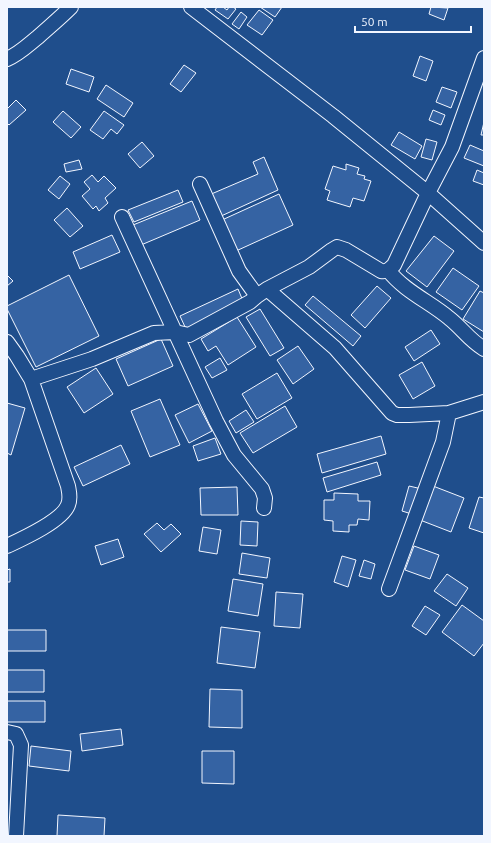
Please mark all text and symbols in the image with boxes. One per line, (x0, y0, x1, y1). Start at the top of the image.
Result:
scale bar (355, 8, 471, 34)
text: 50 m (361, 15, 388, 28)

